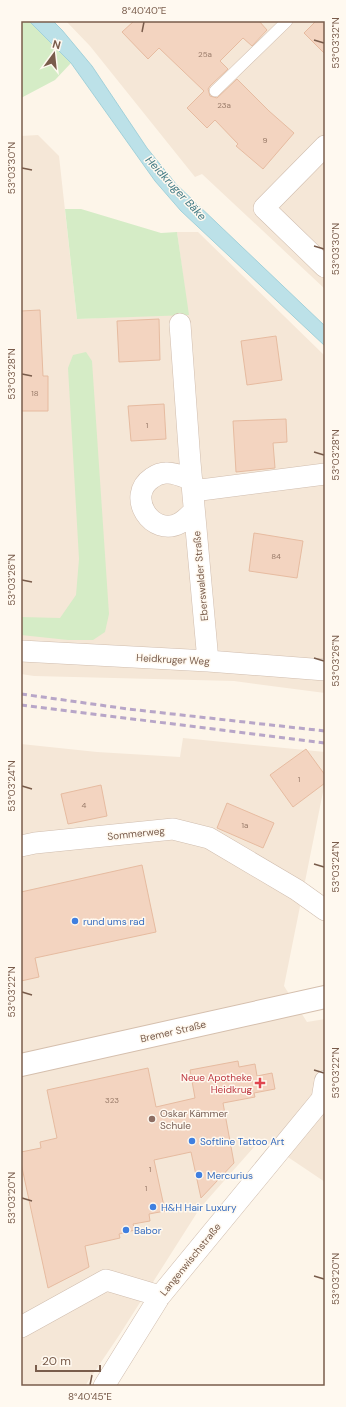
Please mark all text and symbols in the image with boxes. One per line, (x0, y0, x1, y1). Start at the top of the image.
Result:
text: 8°40'40"E (122, 4, 167, 17)
text: 53°03'32"N (329, 17, 342, 69)
north arrow (34, 34, 74, 74)
text: N (51, 37, 62, 52)
house number: 25a (198, 49, 212, 59)
house number: 23a (217, 100, 231, 110)
house number: 9 (262, 135, 268, 145)
text: 53°03'30"N (5, 142, 18, 194)
water label: Heidkruger Bäke (143, 153, 209, 223)
text: 53°03'30"N (329, 223, 342, 275)
text: 53°03'28"N (5, 348, 18, 400)
house number: 18 (31, 388, 39, 398)
house number: 1 (146, 420, 148, 430)
text: 53°03'28"N (329, 429, 342, 481)
street label: Eberswalder Straße (190, 530, 211, 622)
house number: 84 (271, 551, 281, 561)
text: 53°03'26"N (5, 554, 18, 606)
text: 53°03'26"N (329, 635, 342, 687)
street label: Heidkruger Weg (136, 651, 210, 668)
text: 53°03'24"N (5, 760, 18, 812)
house number: 1 (298, 774, 300, 784)
house number: 4 (82, 800, 87, 810)
house number: 1a (242, 820, 248, 830)
street label: Sommerweg (107, 824, 166, 843)
text: 53°03'24"N (329, 841, 342, 893)
place label: rund ums rad (83, 915, 145, 928)
marker: rund ums rad (70, 916, 80, 926)
text: 53°03'22"N (5, 966, 18, 1018)
street label: Bremer Straße (139, 1018, 208, 1045)
text: 53°03'22"N (329, 1047, 342, 1099)
place label: Neue Apotheke Heidkrug (181, 1071, 252, 1096)
marker: Neue Apotheke Heidkrug (255, 1078, 265, 1088)
house number: 323 (105, 1095, 119, 1105)
place label: Oskar Kämmer Schule (160, 1107, 228, 1132)
marker: Oskar Kämmer Schule (147, 1114, 157, 1124)
place label: Softline Tattoo Art (200, 1135, 284, 1148)
marker: Softline Tattoo Art (187, 1136, 197, 1146)
house number: 1 (149, 1164, 151, 1174)
place label: Mercurius (207, 1169, 253, 1182)
marker: Mercurius (194, 1170, 204, 1180)
text: 53°03'20"N (5, 1172, 18, 1224)
house number: 1 (145, 1183, 147, 1193)
place label: H&H Hair Luxury (161, 1201, 237, 1214)
marker: H&H Hair Luxury (148, 1202, 158, 1212)
street label: Langenwischstraße (157, 1220, 224, 1298)
place label: Babor (134, 1224, 162, 1237)
marker: Babor (121, 1225, 131, 1235)
text: 53°03'20"N (329, 1253, 342, 1305)
scale bar (36, 1347, 100, 1373)
text: 20 m (42, 1353, 71, 1369)
text: 8°40'45"E (68, 1390, 112, 1403)

